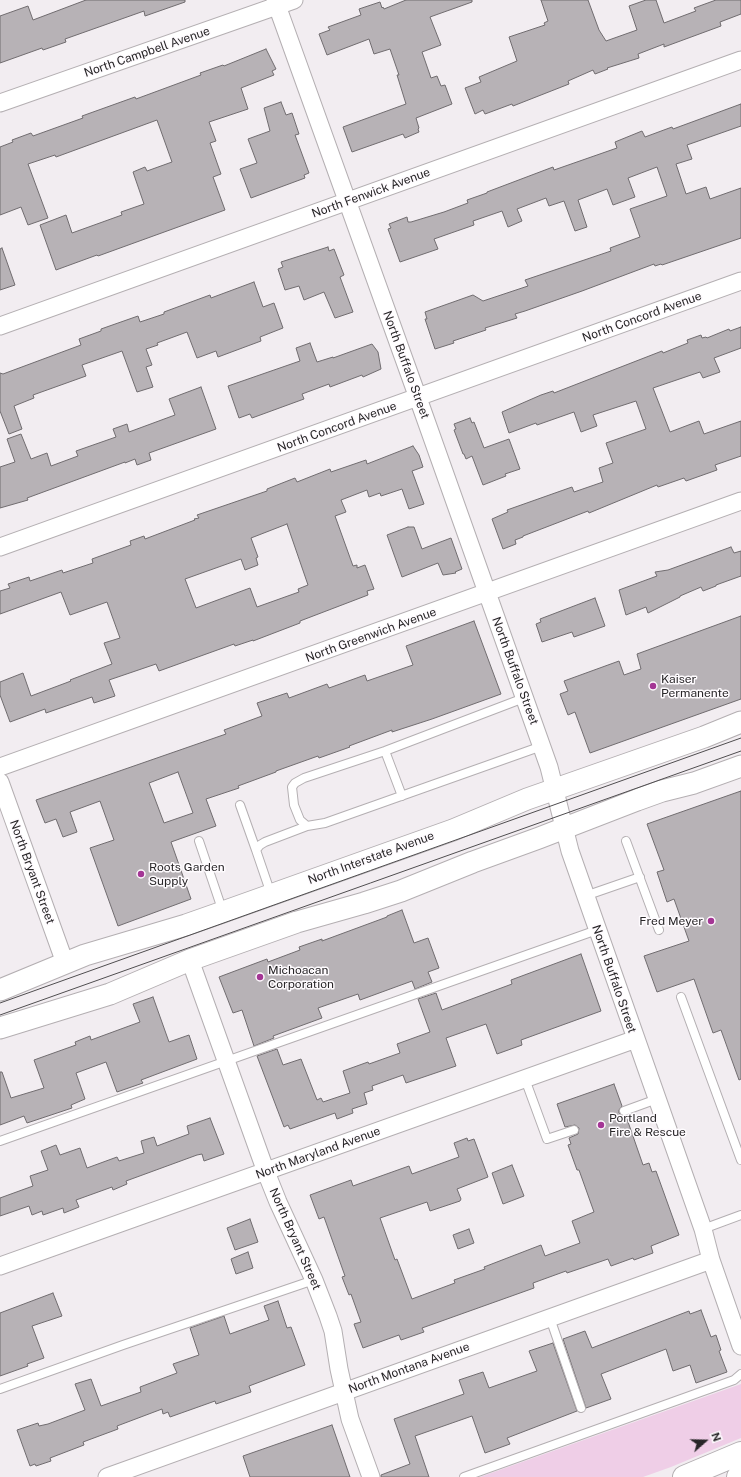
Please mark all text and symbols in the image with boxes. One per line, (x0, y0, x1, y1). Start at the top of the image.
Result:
street label: North Campbell Avenue (82, 24, 212, 80)
street label: North Fenwick Avenue (310, 165, 432, 221)
street label: North Concord Avenue (580, 289, 704, 345)
street label: North Buffalo Street (380, 309, 432, 421)
street label: North Concord Avenue (275, 399, 399, 455)
street label: North Greenwich Avenue (304, 605, 438, 665)
street label: North Buffalo Street (489, 615, 541, 727)
place label: Kaiser Permanente (661, 672, 729, 700)
marker: Kaiser Permanente (648, 681, 658, 691)
street label: North Bryant Street (6, 818, 58, 926)
street label: North Interstate Avenue (306, 828, 436, 888)
place label: Roots Garden Supply (149, 860, 225, 888)
marker: Roots Garden Supply (136, 869, 146, 879)
place label: Fred Meyer (639, 914, 703, 928)
marker: Fred Meyer (706, 916, 716, 926)
street label: North Buffalo Street (589, 923, 639, 1035)
place label: Michoacan Corporation (268, 963, 334, 991)
marker: Michoacan Corporation (255, 972, 265, 982)
place label: Portland Fire & Rescue (609, 1111, 686, 1139)
marker: Portland Fire & Rescue (596, 1120, 606, 1130)
street label: North Maryland Avenue (254, 1124, 382, 1182)
street label: North Bryant Street (266, 1186, 324, 1292)
street label: North Montana Avenue (347, 1339, 471, 1397)
north arrow (685, 1421, 725, 1461)
text: N (709, 1431, 723, 1443)

